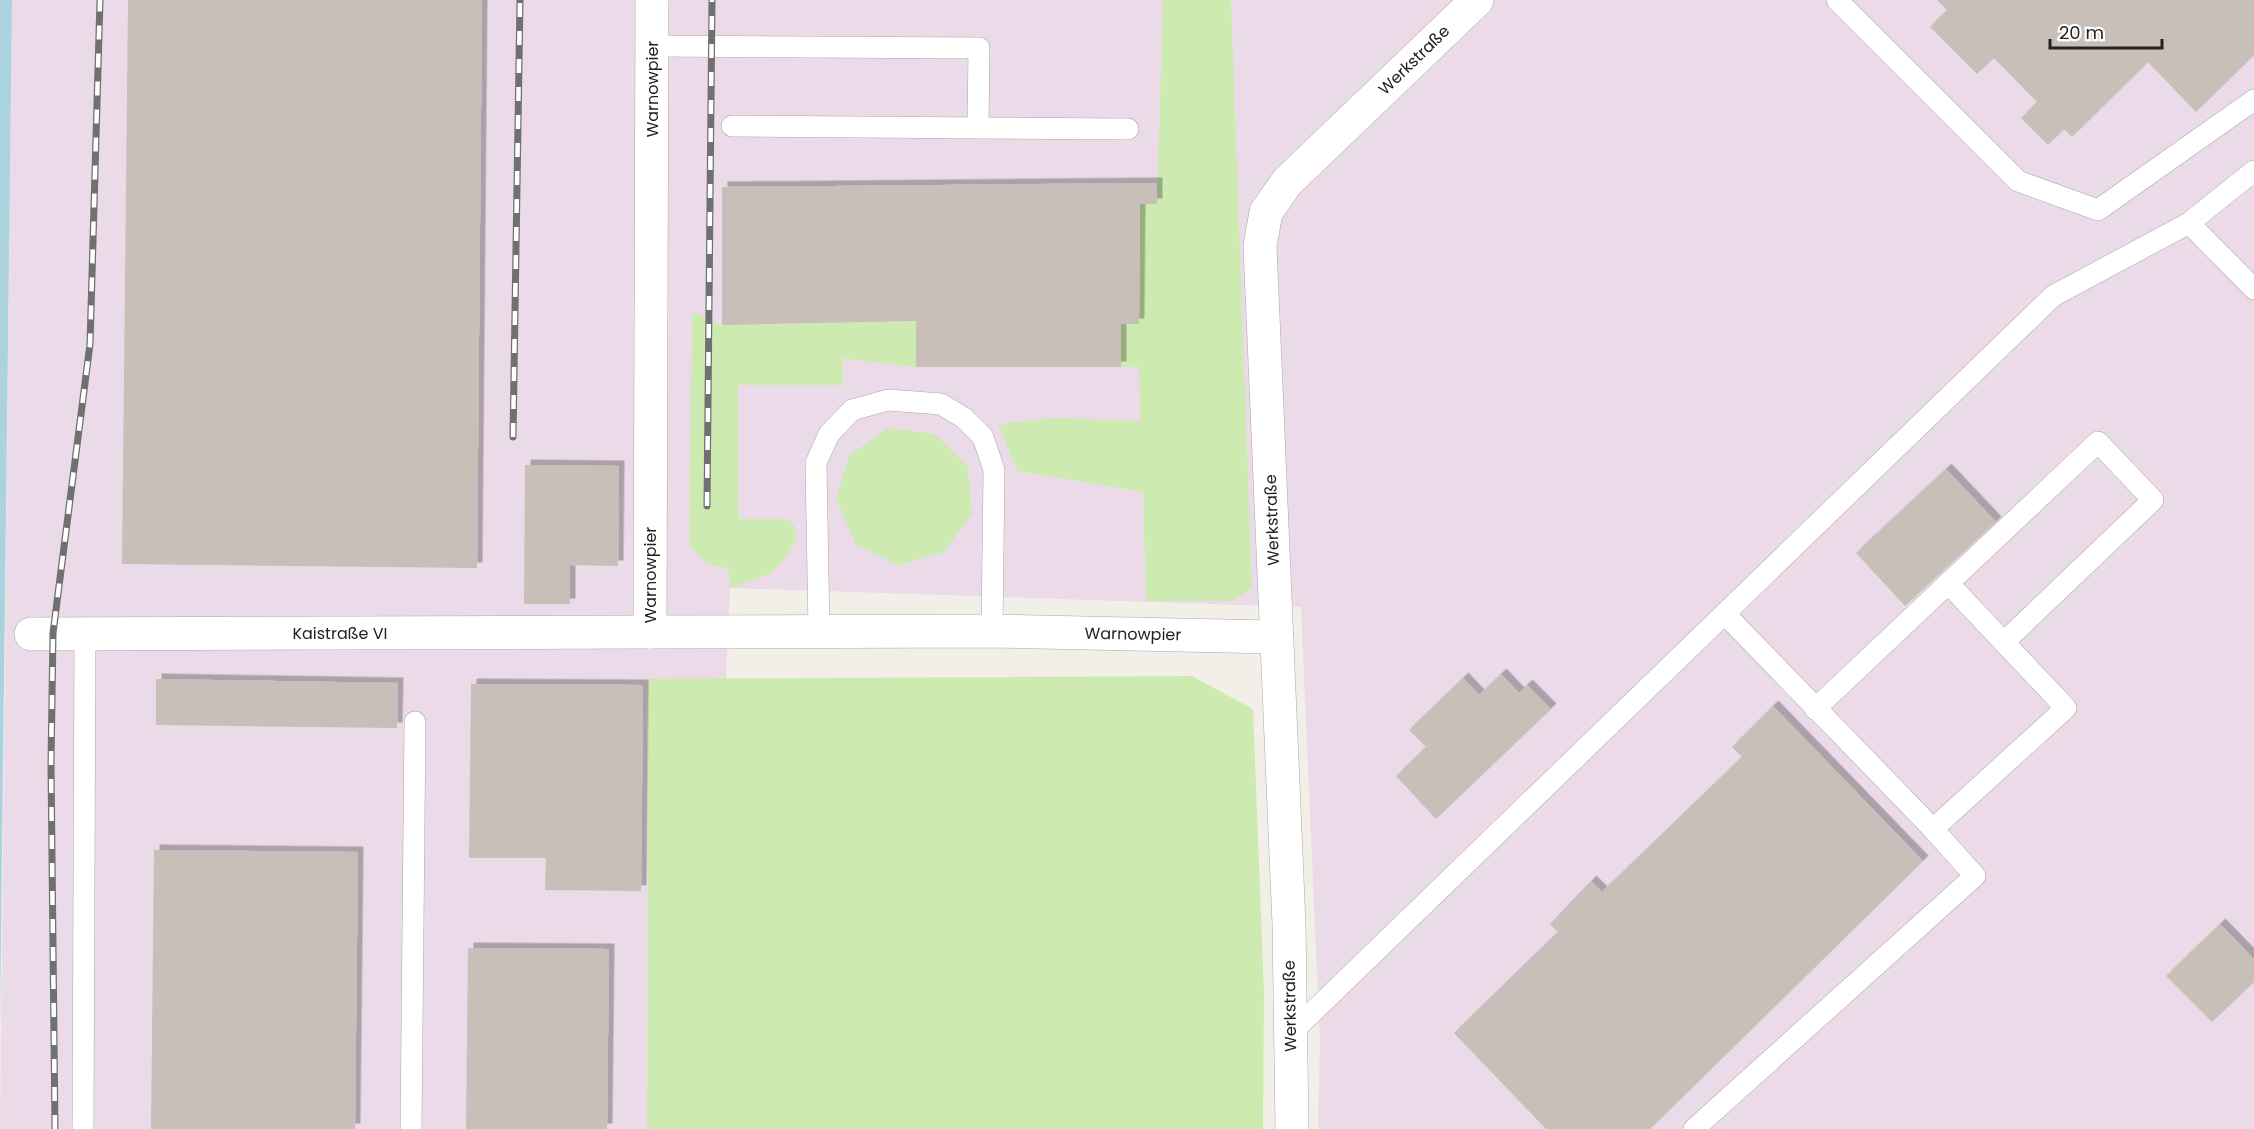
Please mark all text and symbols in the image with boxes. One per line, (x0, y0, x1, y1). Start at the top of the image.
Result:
scale bar (2050, 12, 2162, 50)
street label: Werkstraße (1373, 20, 1455, 100)
text: 20 m (2059, 20, 2104, 45)
street label: Warnowpier (641, 41, 664, 137)
street label: Werkstraße (1259, 474, 1285, 566)
street label: Warnowpier (639, 527, 662, 623)
street label: Kaistraße VI (292, 622, 388, 645)
street label: Warnowpier (1084, 622, 1182, 646)
street label: Werkstraße (1278, 960, 1302, 1052)

